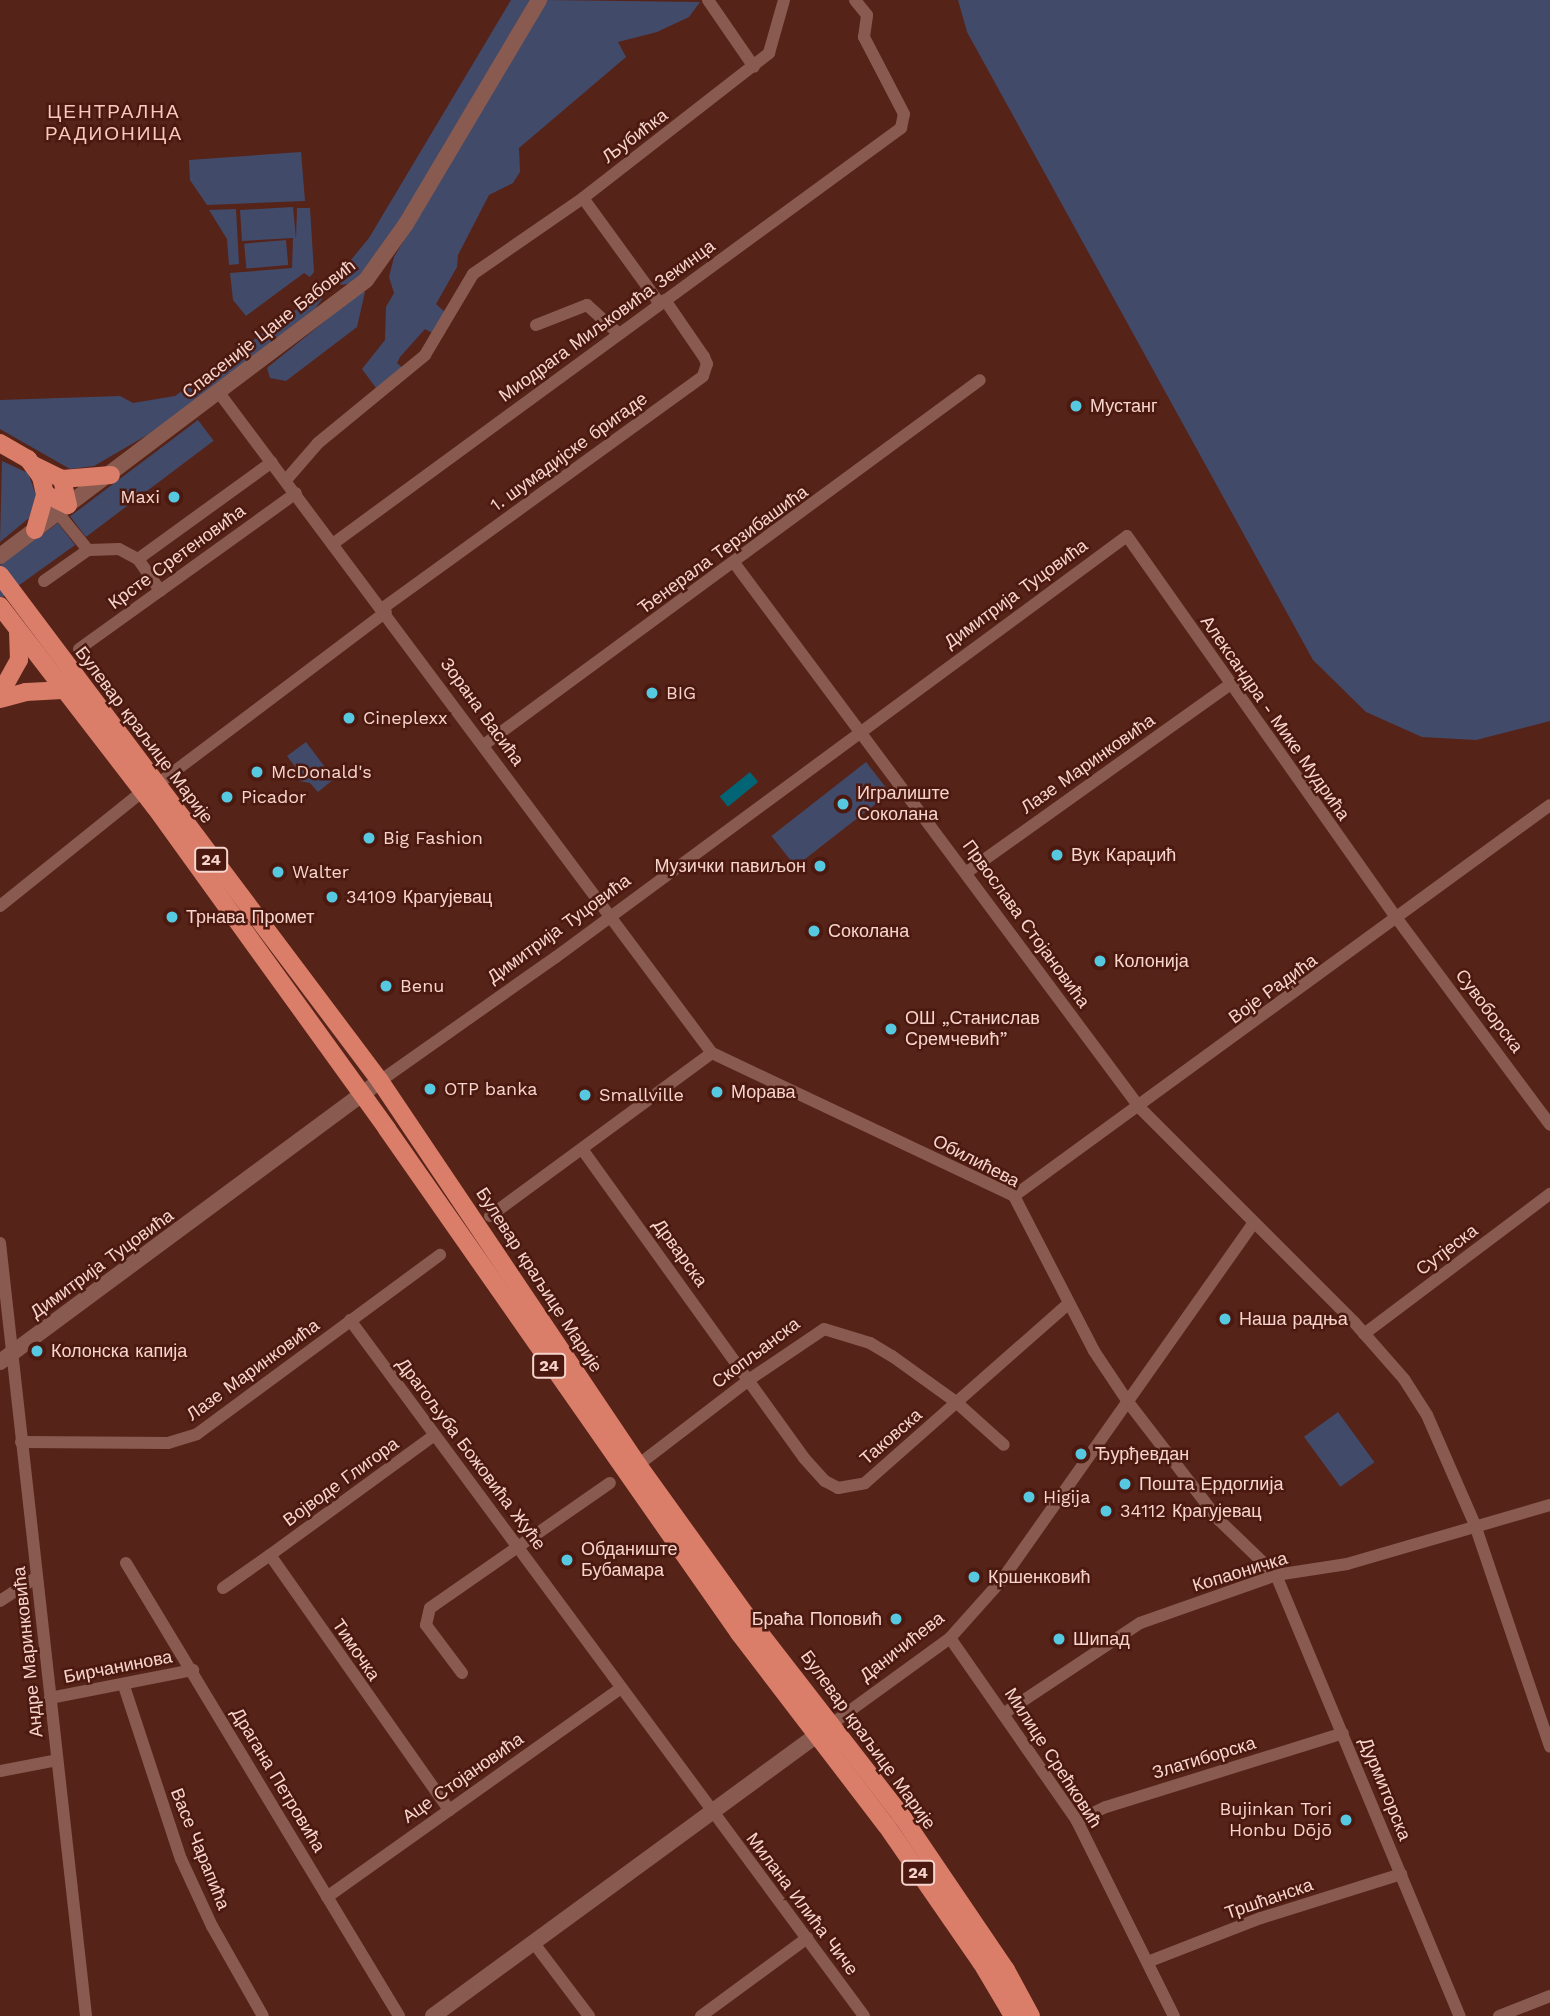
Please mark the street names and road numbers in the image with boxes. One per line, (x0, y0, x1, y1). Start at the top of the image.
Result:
street label: Љубићка (598, 104, 672, 168)
street label: Миодрага Миљковића Зекинца (495, 235, 719, 407)
street label: Спасеније Цане Бабовић (178, 255, 360, 403)
street label: 1. шумадијске бригаде (486, 388, 652, 516)
street label: Ђенерала Терзибашића (634, 481, 812, 619)
street label: Крсте Сретеновића (104, 500, 250, 614)
street label: Димитрија Туцовића (940, 535, 1092, 653)
street label: Александра - Мике Мудрића (1196, 611, 1354, 825)
street label: Булевар краљице Марије (70, 642, 218, 828)
street label: Зорана Васића (436, 654, 528, 770)
street label: Лазе Маринковића (1017, 710, 1159, 818)
street label: Првослава Стојановића (958, 836, 1094, 1012)
road number: 24 (194, 848, 228, 873)
street label: Димитрија Туцовића (483, 870, 635, 988)
street label: Воје Радића (1225, 950, 1321, 1028)
street label: Сувоборска (1451, 965, 1527, 1057)
street label: Обилићева (929, 1130, 1023, 1192)
street label: Булевар краљице Марије (471, 1184, 607, 1376)
street label: Димитрија Туцовића (26, 1205, 178, 1323)
street label: Дрварска (648, 1215, 712, 1291)
street label: Сутјеска (1412, 1220, 1482, 1280)
street label: Скопљанска (708, 1313, 804, 1393)
street label: Лазе Маринковића (182, 1315, 324, 1425)
street label: Драгољуба Божовића Жуће (392, 1354, 550, 1554)
road number: 24 (532, 1354, 566, 1378)
street label: Таковска (856, 1404, 926, 1470)
street label: Војводе Глигора (279, 1433, 403, 1531)
street label: Копаоничка (1190, 1547, 1290, 1597)
street label: Андре Маринковића (8, 1566, 48, 1738)
street label: Даничићева (856, 1607, 948, 1687)
street label: Тимочка (328, 1615, 384, 1685)
street label: Бирчанинова (62, 1646, 174, 1688)
street label: Булевар краљице Марије (796, 1646, 940, 1834)
street label: Милице Срећковић (1000, 1684, 1106, 1832)
street label: Драгана Петровића (226, 1704, 330, 1856)
street label: Аце Стојановића (398, 1728, 528, 1828)
street label: Златиборска (1150, 1732, 1258, 1784)
street label: Дурмиторска (1355, 1734, 1415, 1844)
street label: Васе Чарапића (166, 1785, 234, 1913)
street label: Милана Илића Чиче (741, 1829, 863, 1979)
road number: 24 (900, 1860, 936, 1885)
street label: Тршћанска (1222, 1874, 1316, 1924)

